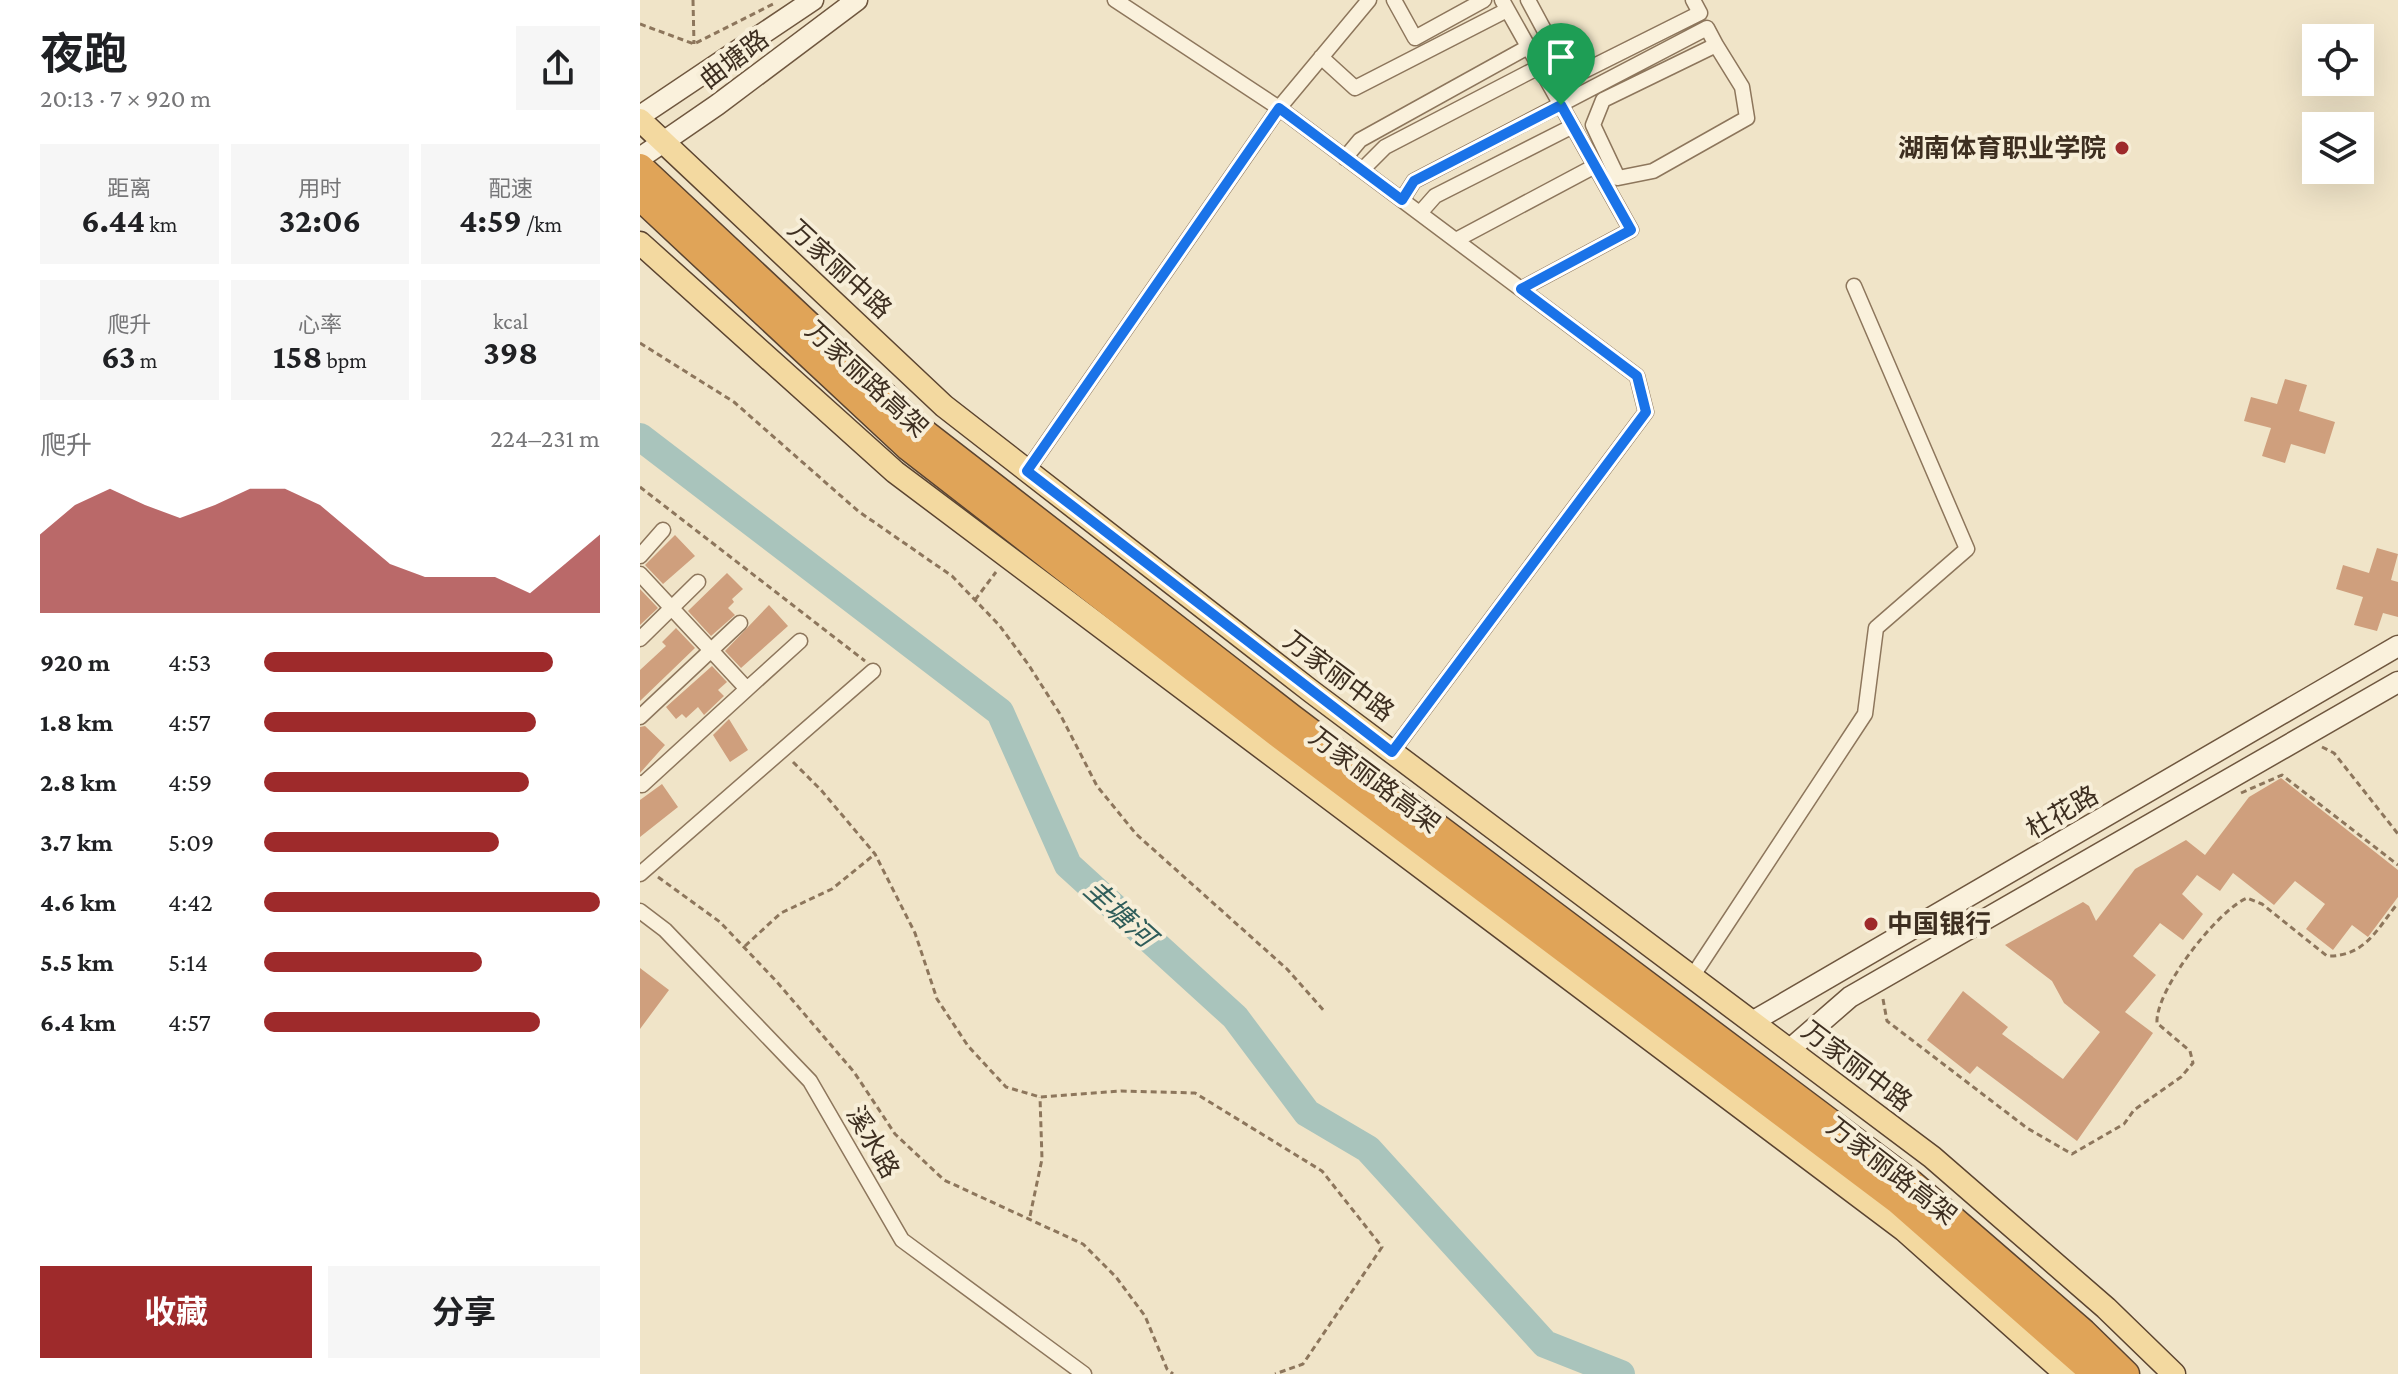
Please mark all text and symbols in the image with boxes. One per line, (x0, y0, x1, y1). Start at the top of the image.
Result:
pin (1527, 23, 1595, 105)
street label: 曲塘路 (694, 24, 774, 94)
map controls (2302, 24, 2374, 184)
button: locate (2302, 24, 2374, 96)
button: share (516, 26, 600, 110)
text: 夜跑 (40, 30, 128, 78)
icon: arrive (1539, 35, 1583, 79)
text: 20:13 · 7 × 920 m (40, 84, 211, 113)
button: layers (2302, 112, 2374, 184)
place label: 湖南体育职业学院 (1898, 134, 2106, 163)
marker: 湖南体育职业学院 (2113, 139, 2131, 157)
text: 距离 (107, 176, 151, 201)
text: 用时 (298, 176, 342, 201)
text: 配速 (489, 176, 533, 201)
text: 6.44 (81, 202, 145, 239)
text: 32:06 (279, 202, 361, 239)
text: 4:59 (459, 202, 522, 239)
text: km (145, 212, 177, 237)
text: /km (522, 212, 562, 237)
street label: 万家丽中路 (782, 214, 897, 324)
text: kcal (493, 309, 528, 334)
text: 爬升 (107, 312, 151, 337)
text: 心率 (298, 312, 342, 337)
street label: 万家丽路高架 (800, 316, 934, 443)
text: 398 (483, 334, 538, 371)
text: 63 (101, 338, 136, 375)
text: 158 (273, 338, 322, 375)
text: m (136, 348, 158, 373)
text: bpm (322, 348, 367, 373)
text: 224–231 m (490, 424, 600, 453)
text: 爬升 (40, 431, 92, 460)
street label: 万家丽中路 (1278, 626, 1399, 727)
text: 920 m (40, 648, 110, 677)
text: 4:53 (168, 648, 211, 677)
text: 1.8 km (40, 708, 113, 737)
text: 4:57 (168, 708, 211, 737)
street label: 万家丽路高架 (1304, 722, 1446, 839)
text: 2.8 km (40, 768, 117, 797)
text: 4:59 (168, 768, 212, 797)
street label: 杜花路 (2021, 780, 2103, 844)
text: 3.7 km (40, 828, 113, 857)
text: 5:09 (168, 828, 214, 857)
water label: 圭塘河 (1078, 874, 1165, 956)
text: 4.6 km (40, 888, 116, 917)
text: 4:42 (168, 888, 213, 917)
place label: 中国银行 (1887, 910, 1991, 939)
marker: 中国银行 (1862, 915, 1880, 933)
text: 5.5 km (40, 948, 114, 977)
text: 5:14 (168, 948, 208, 977)
text: 6.4 km (40, 1008, 116, 1037)
text: 4:57 (168, 1008, 211, 1037)
street label: 万家丽中路 (1796, 1016, 1917, 1117)
street label: 溪水路 (841, 1101, 905, 1183)
street label: 万家丽路高架 (1821, 1112, 1962, 1231)
button: 收藏 (40, 1266, 312, 1358)
button: 分享 (328, 1266, 600, 1358)

